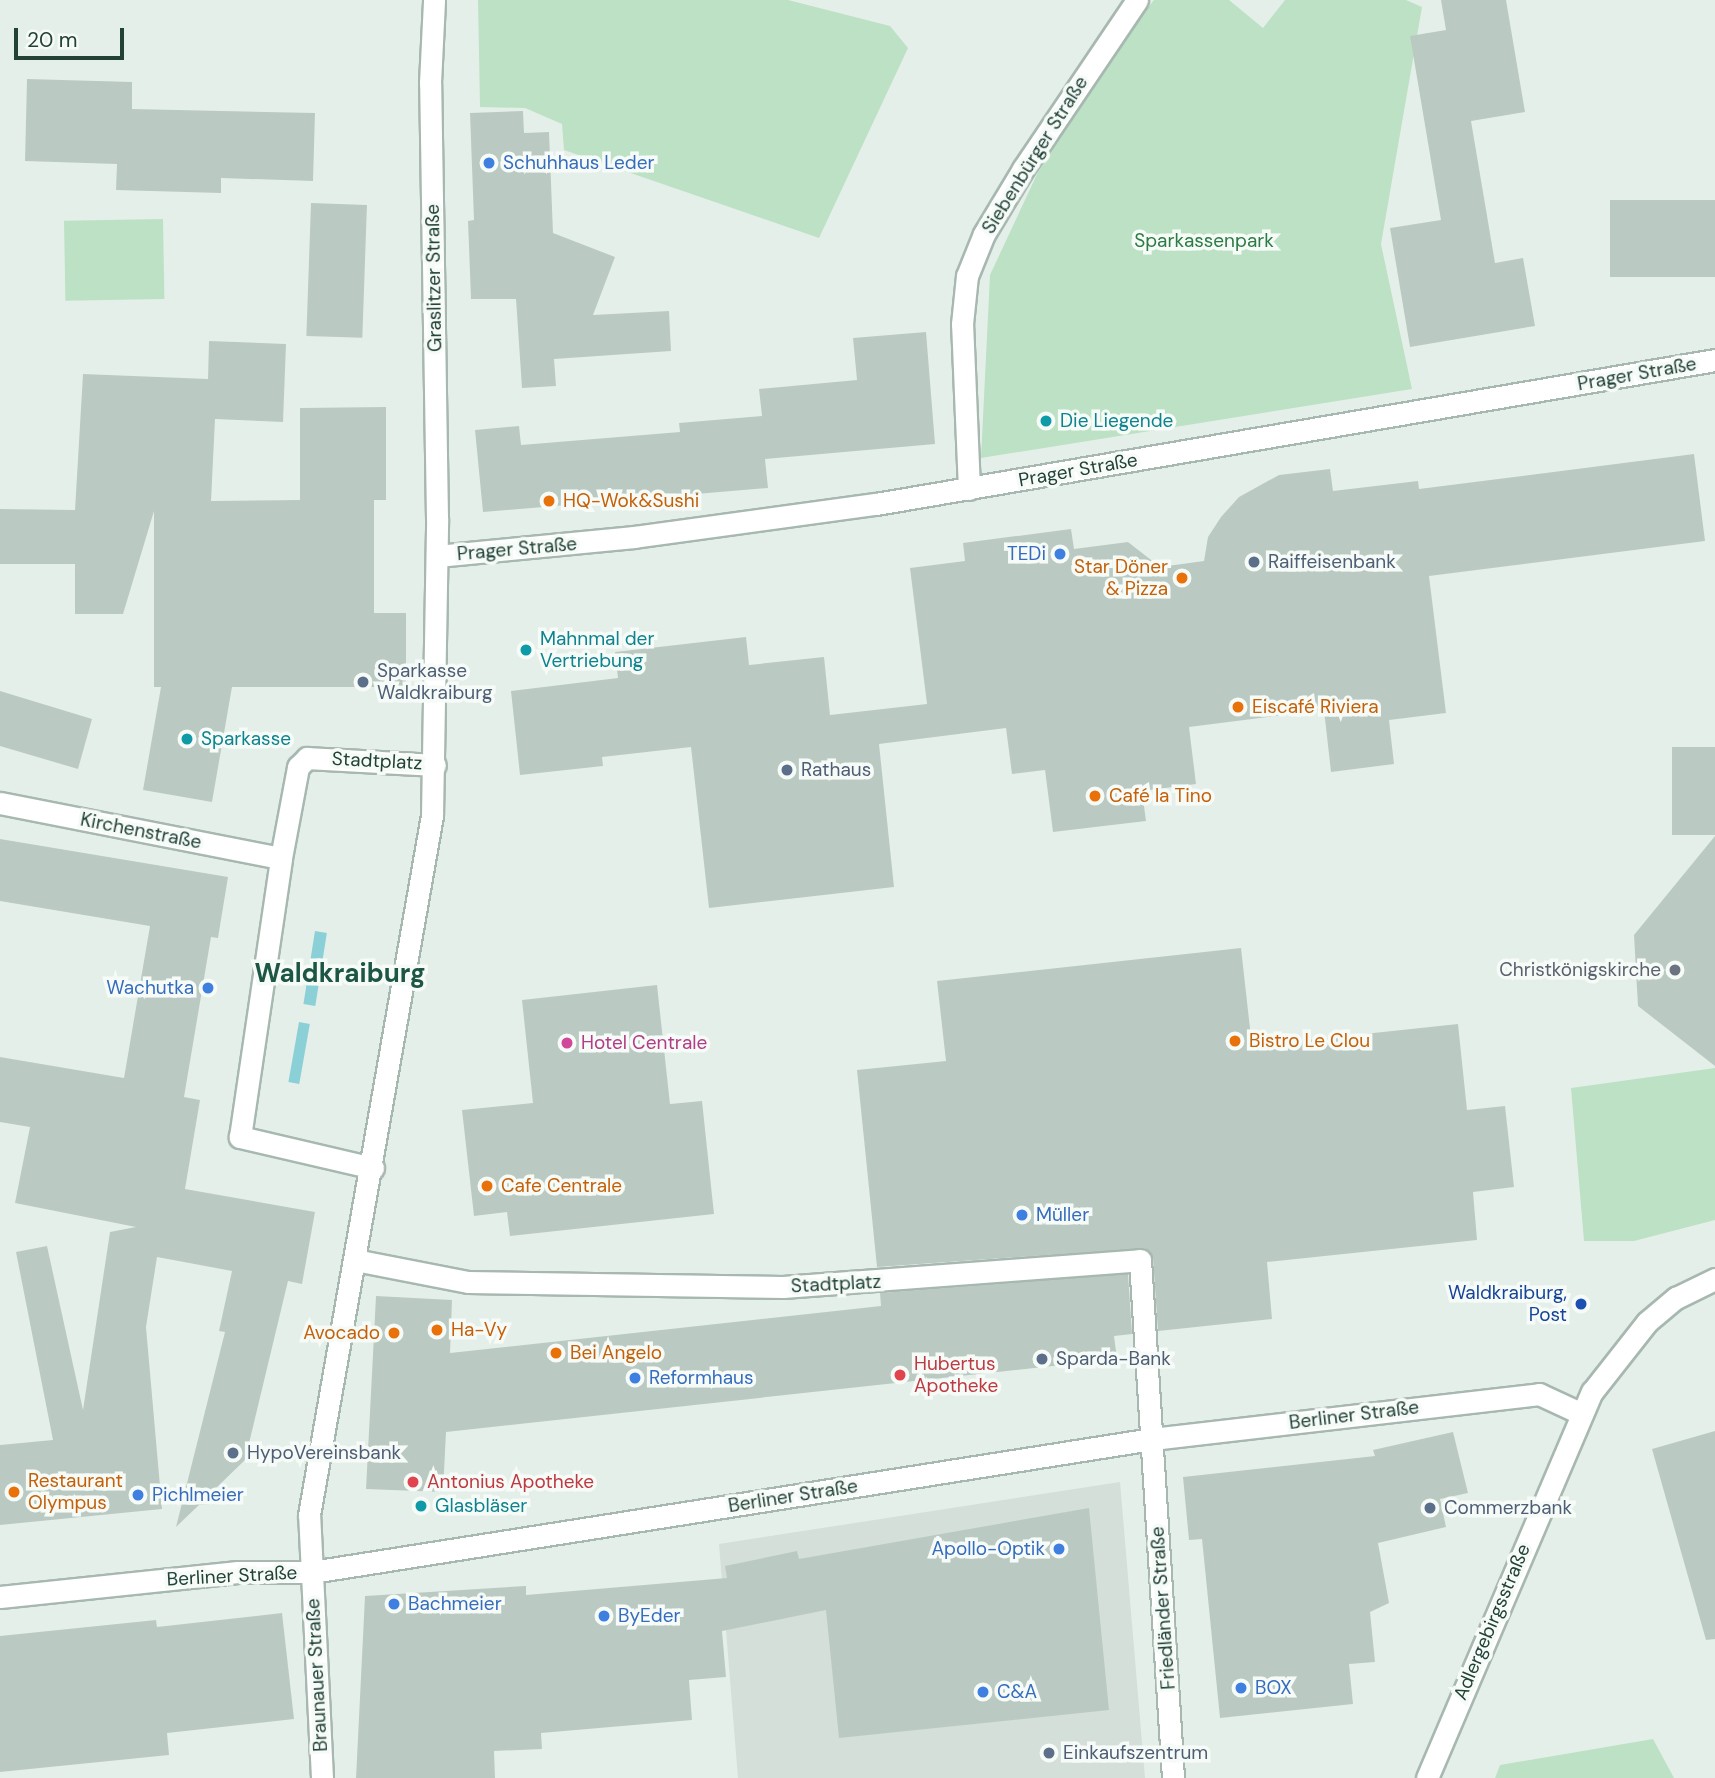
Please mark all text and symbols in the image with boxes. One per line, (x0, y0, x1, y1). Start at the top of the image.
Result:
scale bar (18, 14, 128, 58)
text: 20 m (27, 26, 78, 54)
street label: Siebenbürger Straße (977, 72, 1093, 238)
place label: Schuhhaus Leder (503, 152, 655, 174)
marker: Schuhhaus Leder (481, 155, 497, 171)
street label: Graslitzer Straße (421, 204, 447, 352)
park label: Sparkassenpark (1134, 230, 1274, 252)
street label: Prager Straße (1576, 352, 1698, 396)
place label: Die Liegende (1060, 410, 1173, 432)
marker: Die Liegende (1038, 413, 1054, 429)
street label: Prager Straße (1017, 448, 1139, 492)
place label: HQ-Wok&Sushi (563, 490, 699, 512)
marker: HQ-Wok&Sushi (541, 493, 557, 509)
street label: Prager Straße (456, 532, 578, 566)
place label: TEDi (1007, 543, 1046, 565)
marker: TEDi (1052, 546, 1068, 562)
place label: Raiffeisenbank (1268, 551, 1396, 573)
marker: Raiffeisenbank (1246, 554, 1262, 570)
place label: Star Döner & Pizza (1074, 556, 1168, 600)
marker: Star Döner & Pizza (1174, 570, 1190, 586)
place label: Mahnmal der Vertriebung (540, 628, 654, 672)
marker: Mahnmal der Vertriebung (518, 642, 534, 658)
place label: Sparkasse Waldkraiburg (377, 660, 493, 704)
marker: Sparkasse Waldkraiburg (355, 674, 371, 690)
place label: Eiscafé Riviera (1252, 696, 1379, 718)
marker: Eiscafé Riviera (1230, 699, 1246, 715)
place label: Sparkasse (201, 728, 291, 750)
marker: Sparkasse (179, 731, 195, 747)
street label: Stadtplatz (331, 747, 423, 775)
place label: Rathaus (801, 759, 871, 781)
marker: Rathaus (779, 762, 795, 778)
place label: Café la Tino (1109, 785, 1212, 807)
marker: Café la Tino (1087, 788, 1103, 804)
street label: Kirchenstraße (79, 808, 203, 854)
district label: Waldkraiburg (254, 958, 426, 990)
place label: Christkönigskirche (1499, 959, 1661, 981)
marker: Christkönigskirche (1667, 962, 1683, 978)
place label: Wachutka (106, 977, 194, 999)
marker: Wachutka (200, 980, 216, 996)
place label: Bistro Le Clou (1249, 1030, 1370, 1052)
place label: Hotel Centrale (581, 1032, 707, 1054)
marker: Bistro Le Clou (1227, 1033, 1243, 1049)
marker: Hotel Centrale (559, 1035, 575, 1051)
place label: Cafe Centrale (501, 1175, 622, 1197)
marker: Cafe Centrale (479, 1178, 495, 1194)
place label: Müller (1036, 1204, 1089, 1226)
marker: Müller (1014, 1207, 1030, 1223)
street label: Stadtplatz (790, 1270, 882, 1298)
place label: Waldkraiburg, Post (1448, 1282, 1567, 1326)
marker: Waldkraiburg, Post (1573, 1296, 1589, 1312)
place label: Ha-Vy (451, 1319, 507, 1341)
place label: Avocado (303, 1322, 380, 1344)
marker: Ha-Vy (429, 1322, 445, 1338)
marker: Avocado (386, 1325, 402, 1341)
place label: Bei Angelo (570, 1342, 662, 1364)
marker: Bei Angelo (548, 1345, 564, 1361)
place label: Sparda-Bank (1056, 1348, 1171, 1370)
marker: Sparda-Bank (1034, 1351, 1050, 1367)
place label: Hubertus Apotheke (914, 1353, 998, 1397)
place label: Reformhaus (649, 1367, 753, 1389)
marker: Hubertus Apotheke (892, 1367, 908, 1383)
marker: Reformhaus (627, 1370, 643, 1386)
street label: Berliner Straße (1288, 1396, 1420, 1434)
place label: HypoVereinsbank (247, 1442, 401, 1464)
marker: HypoVereinsbank (225, 1445, 241, 1461)
place label: Restaurant Olympus (28, 1470, 123, 1514)
place label: Antonius Apotheke (427, 1471, 594, 1493)
marker: Antonius Apotheke (405, 1474, 421, 1490)
street label: Berliner Straße (727, 1475, 859, 1517)
marker: Restaurant Olympus (6, 1484, 22, 1500)
place label: Pichlmeier (152, 1484, 244, 1506)
marker: Pichlmeier (130, 1487, 146, 1503)
place label: Glasbläser (435, 1495, 527, 1517)
place label: Commerzbank (1444, 1497, 1572, 1519)
marker: Glasbläser (413, 1498, 429, 1514)
marker: Commerzbank (1422, 1500, 1438, 1516)
street label: Friedländer Straße (1146, 1526, 1180, 1690)
place label: Apollo-Optik (931, 1538, 1045, 1560)
marker: Apollo-Optik (1051, 1541, 1067, 1557)
street label: Adlergebirgsstraße (1449, 1541, 1535, 1703)
street label: Berliner Straße (166, 1561, 298, 1591)
place label: Bachmeier (408, 1593, 502, 1615)
marker: Bachmeier (386, 1596, 402, 1612)
street label: Braunauer Straße (302, 1598, 332, 1752)
place label: ByEder (618, 1605, 680, 1627)
marker: ByEder (596, 1608, 612, 1624)
place label: BOX (1255, 1677, 1292, 1699)
marker: BOX (1233, 1680, 1249, 1696)
place label: C&A (997, 1681, 1037, 1703)
marker: C&A (975, 1684, 991, 1700)
place label: Einkaufszentrum (1063, 1742, 1208, 1764)
marker: Einkaufszentrum (1041, 1745, 1057, 1761)

